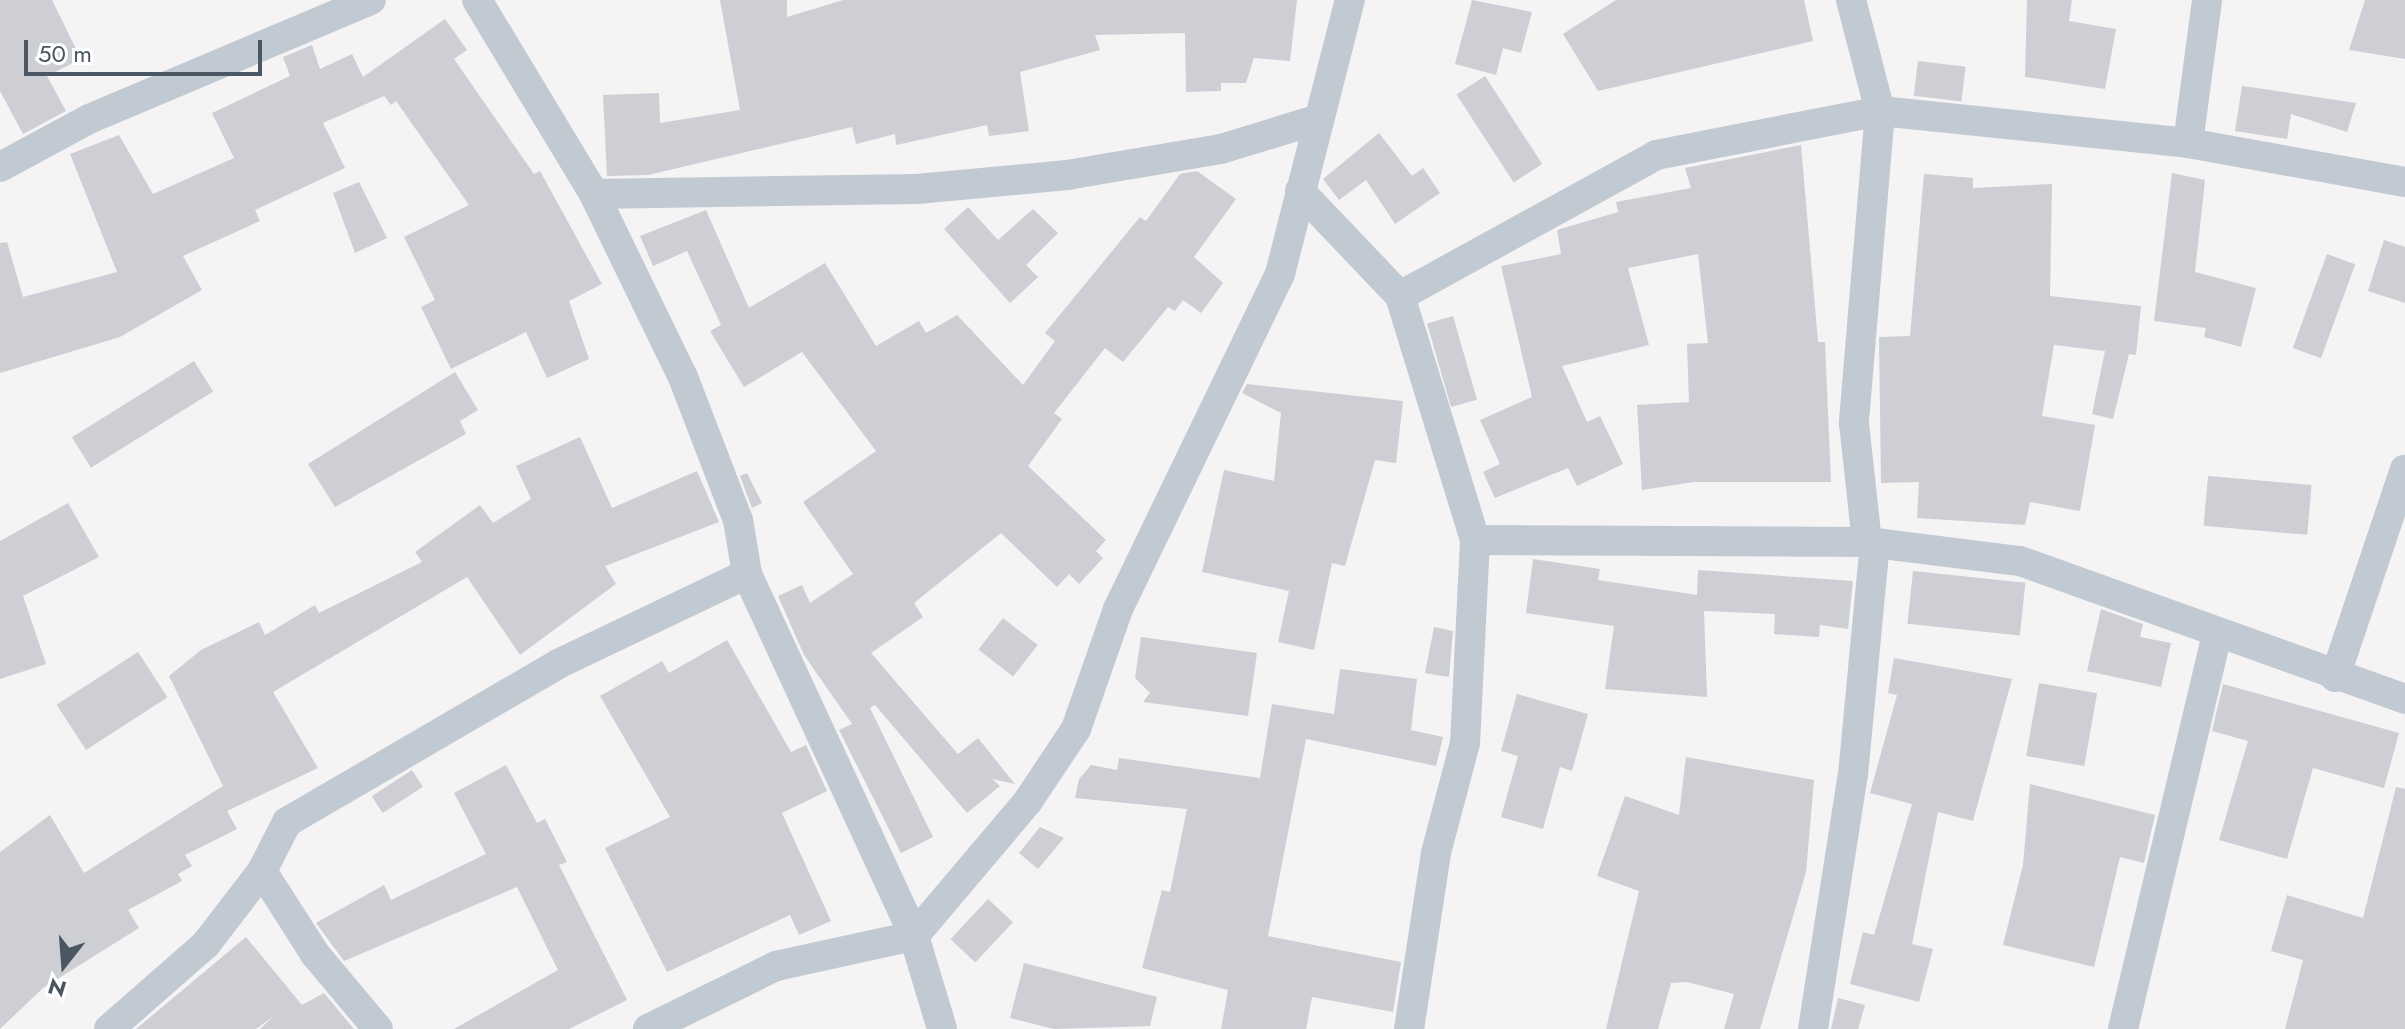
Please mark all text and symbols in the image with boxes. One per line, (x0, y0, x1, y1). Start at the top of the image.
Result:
scale bar (28, 24, 266, 74)
text: 50 m (38, 36, 92, 71)
north arrow (24, 925, 104, 1005)
text: N (44, 970, 70, 1006)

